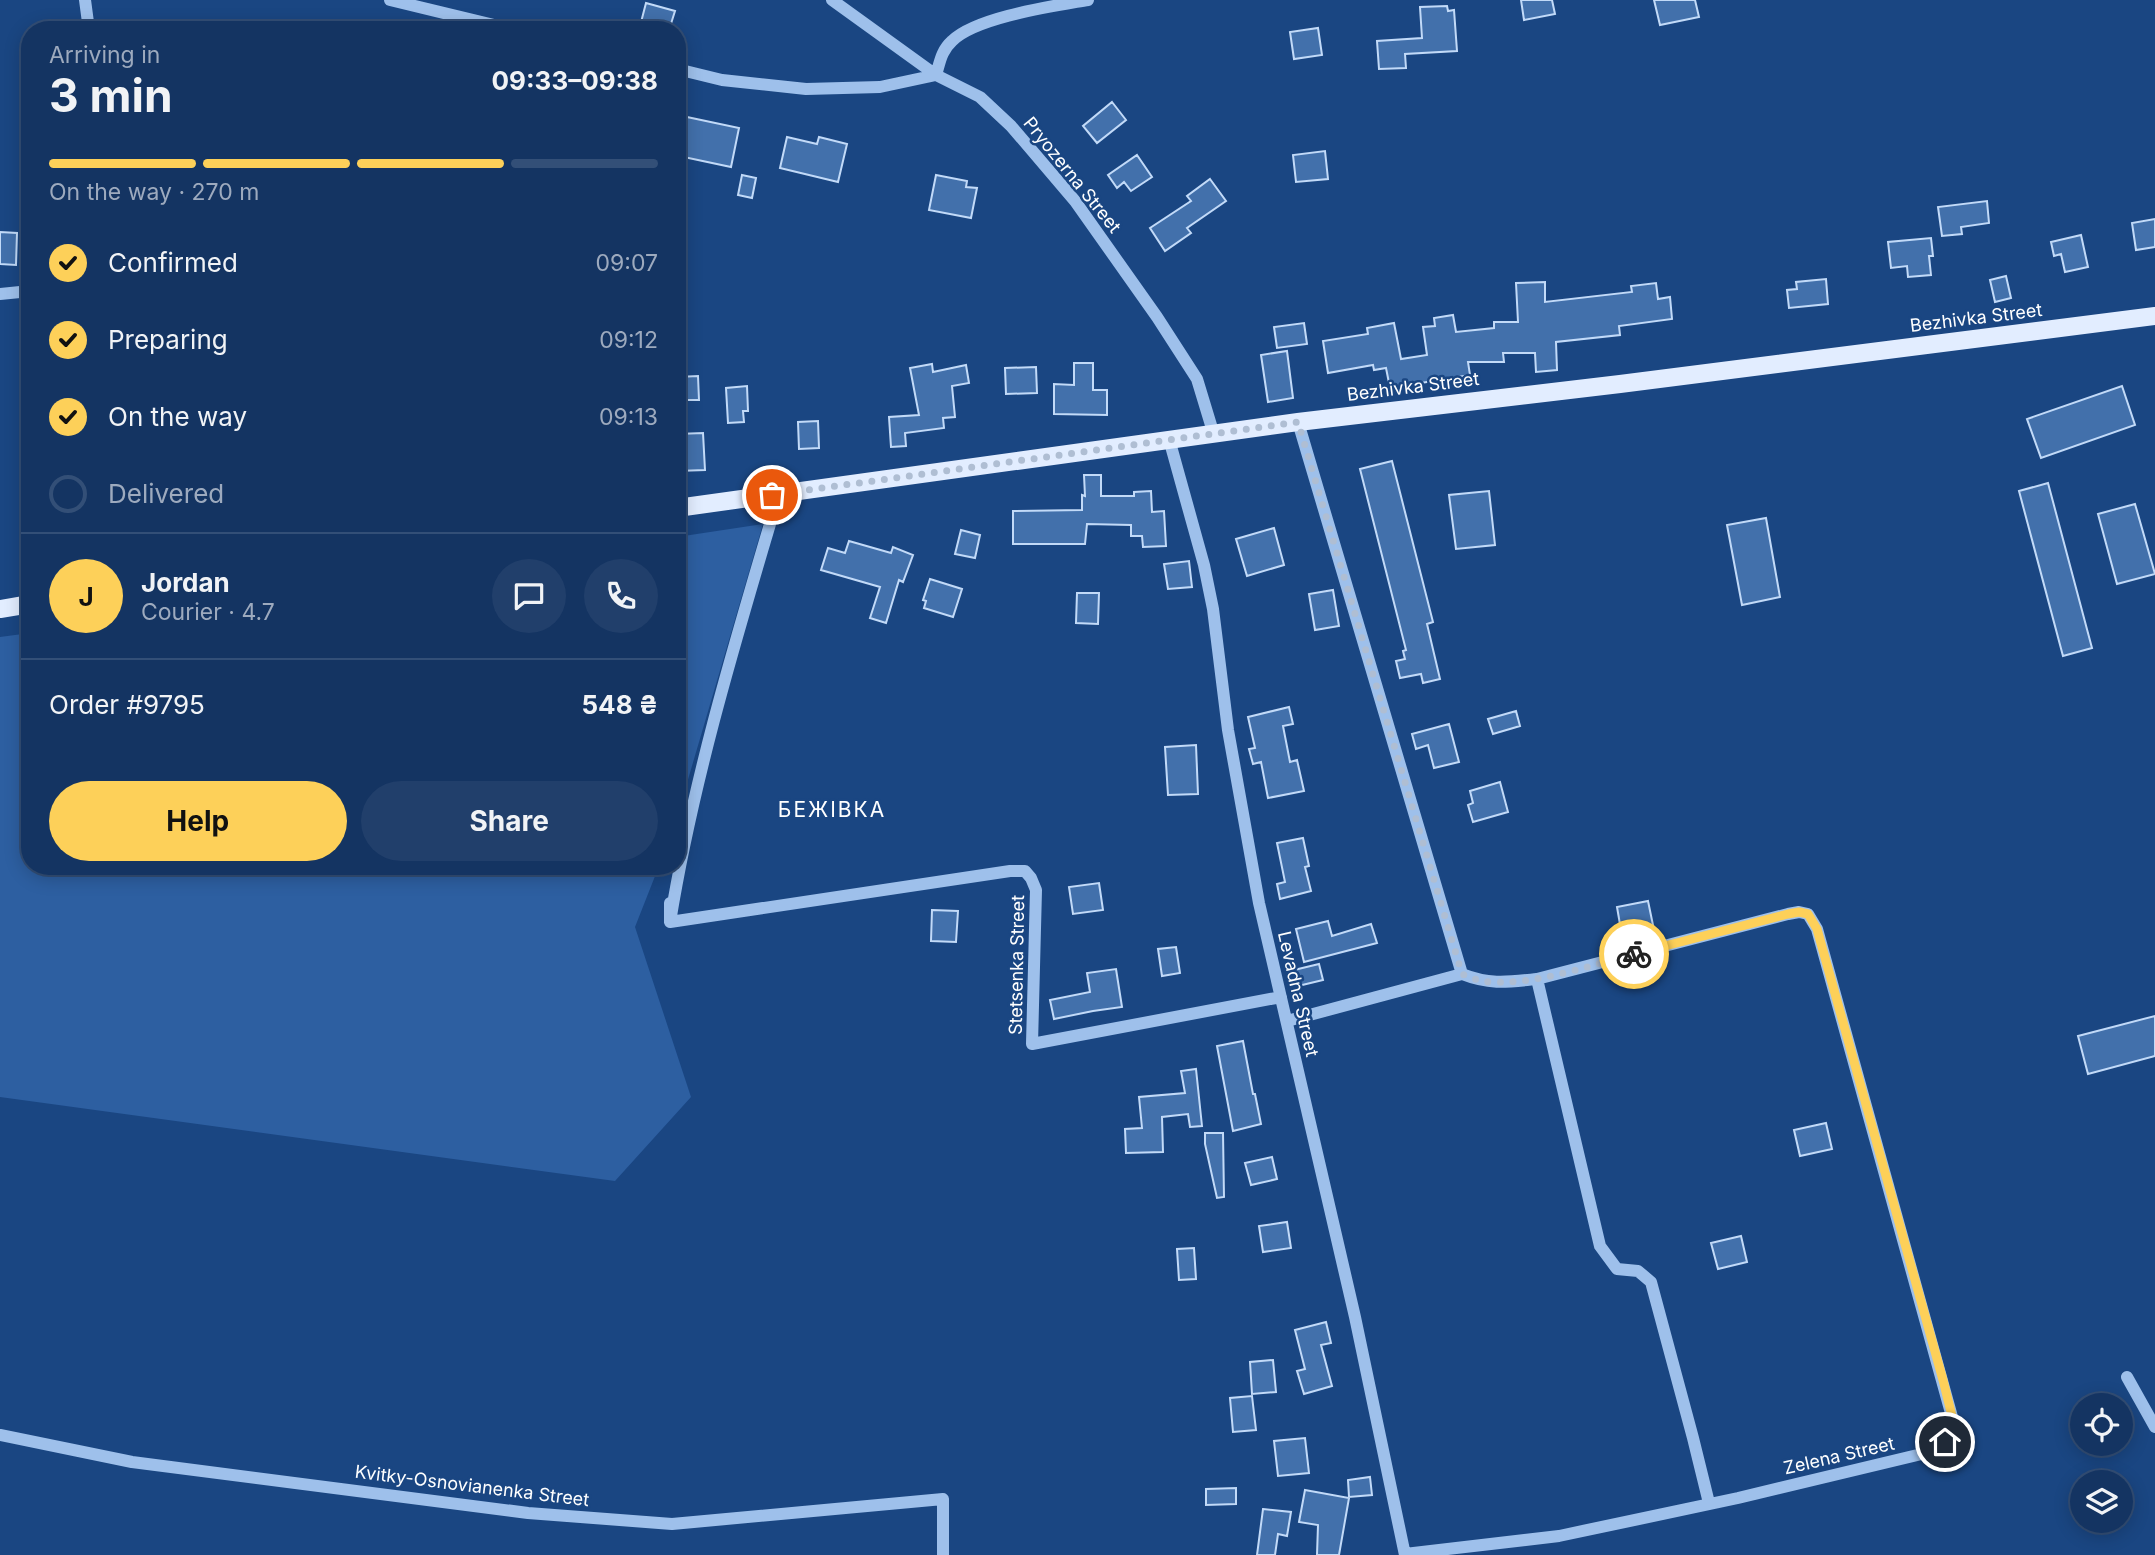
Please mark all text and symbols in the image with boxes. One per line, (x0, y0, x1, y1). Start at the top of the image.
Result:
text: Arriving in (49, 41, 160, 69)
text: 09:33–09:38 (492, 65, 658, 96)
text: 3 min (49, 67, 173, 123)
street label: Pryozerna Street (1019, 113, 1126, 237)
text: On the way · 270 m (49, 178, 259, 206)
icon: check (49, 244, 87, 282)
text: Confirmed (108, 247, 238, 278)
text: 09:07 (596, 249, 658, 277)
street label: Bezhivka Street (1909, 299, 2043, 336)
icon: check (49, 321, 87, 359)
text: Preparing (108, 324, 228, 355)
text: 09:12 (599, 326, 658, 354)
street label: Bezhivka Street (1346, 368, 1480, 405)
icon: check (49, 398, 87, 436)
text: On the way (108, 401, 247, 432)
text: 09:13 (599, 403, 658, 431)
pin (742, 465, 802, 525)
icon: bag (753, 476, 791, 514)
text: Delivered (108, 478, 224, 509)
button: chat (492, 559, 566, 633)
button: phone (584, 559, 658, 633)
text: Jordan (141, 567, 230, 598)
text: J (78, 581, 94, 612)
text: Courier · 4.7 (141, 598, 275, 626)
text: Order #9795 (49, 689, 205, 720)
text: 548 ₴ (582, 689, 658, 720)
button: Help (49, 781, 347, 861)
button: Share (361, 781, 658, 861)
district label: БЕЖІВКА (778, 797, 886, 822)
street label: Stetsenka Street (1005, 895, 1028, 1035)
courier (1599, 919, 1669, 989)
street label: Levadna Street (1274, 929, 1323, 1059)
icon: bike (1615, 935, 1653, 973)
map controls (2070, 1393, 2133, 1533)
button: locate (2070, 1393, 2133, 1456)
pin (1915, 1412, 1975, 1472)
icon: home (1926, 1423, 1964, 1461)
street label: Zelena Street (1781, 1433, 1897, 1478)
street label: Kvitky-Osnovianenka Street (354, 1461, 590, 1510)
button: layers (2070, 1470, 2133, 1533)

